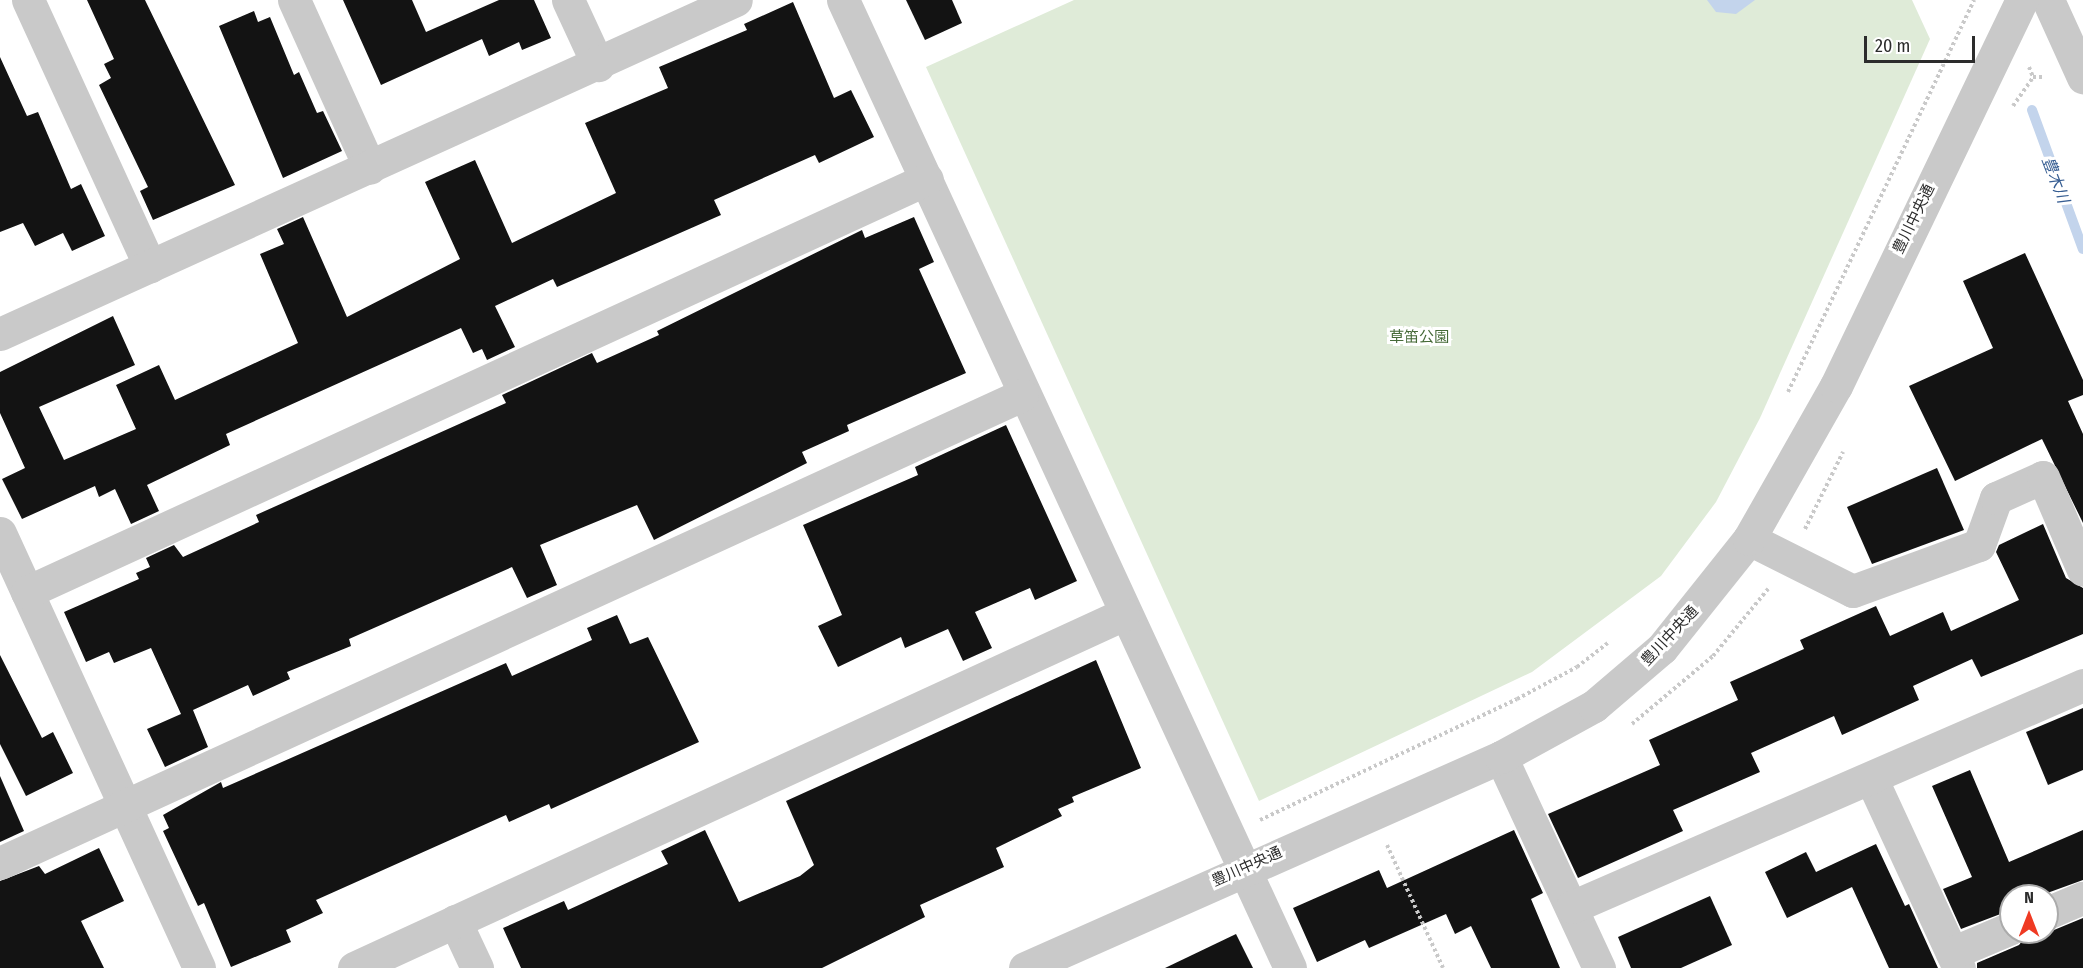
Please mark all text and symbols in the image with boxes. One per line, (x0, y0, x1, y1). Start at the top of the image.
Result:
scale bar (1867, 24, 1978, 62)
text: 20 m (1875, 35, 1910, 57)
water label: 豊木川 (2037, 154, 2073, 206)
street label: 豊川中央通 (1889, 181, 1939, 257)
park label: 草笛公園 (1389, 329, 1449, 347)
street label: 豊川中央通 (1638, 602, 1702, 670)
street label: 豊川中央通 (1209, 844, 1285, 890)
north arrow (1999, 884, 2059, 944)
text: N (2024, 888, 2034, 907)

